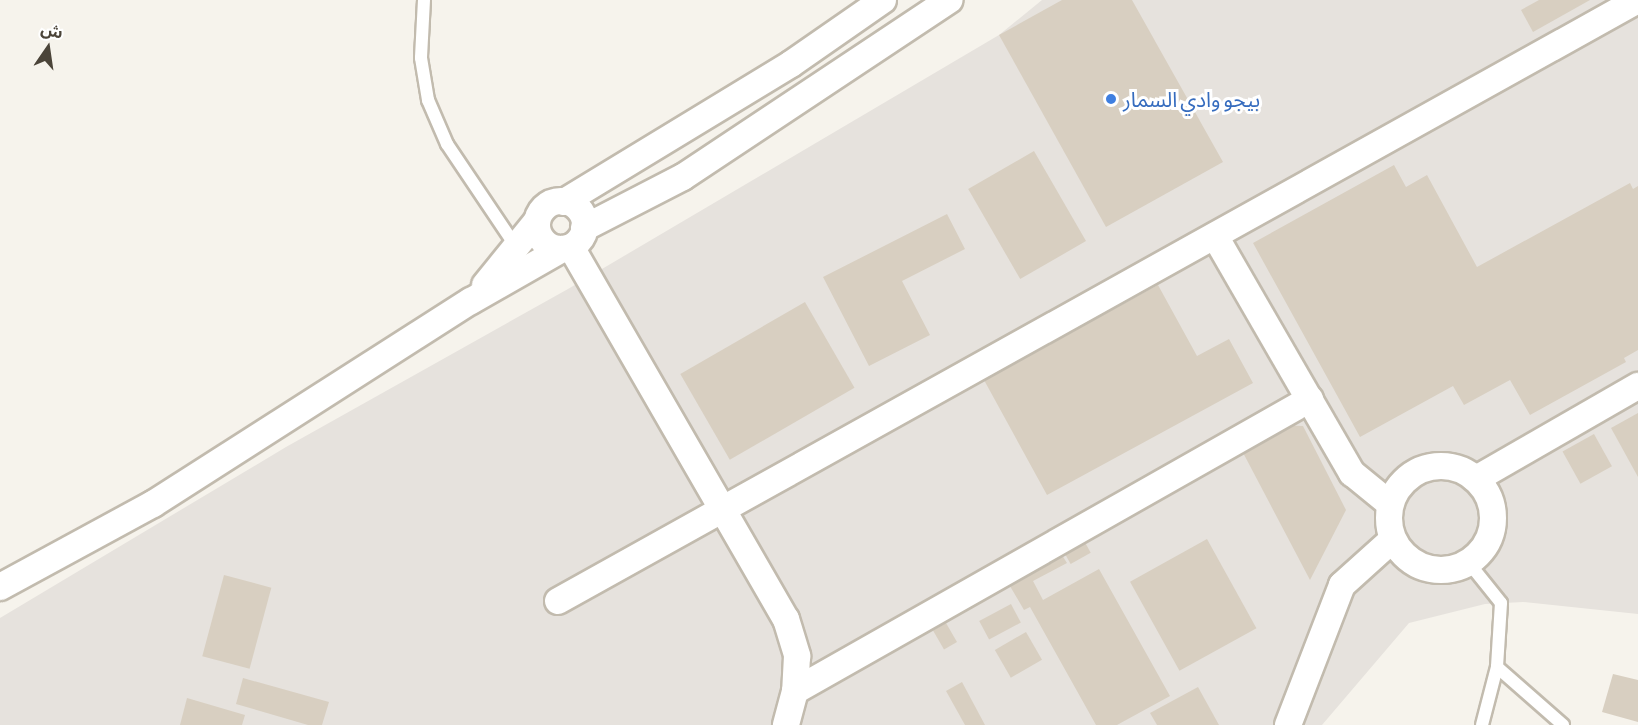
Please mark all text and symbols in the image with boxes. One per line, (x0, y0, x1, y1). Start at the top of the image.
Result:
north arrow (18, 18, 78, 78)
text: ش (39, 19, 65, 42)
place label: بيجو وادي السمار (1123, 86, 1260, 112)
marker: بيجو وادي السمار (1104, 92, 1118, 106)

